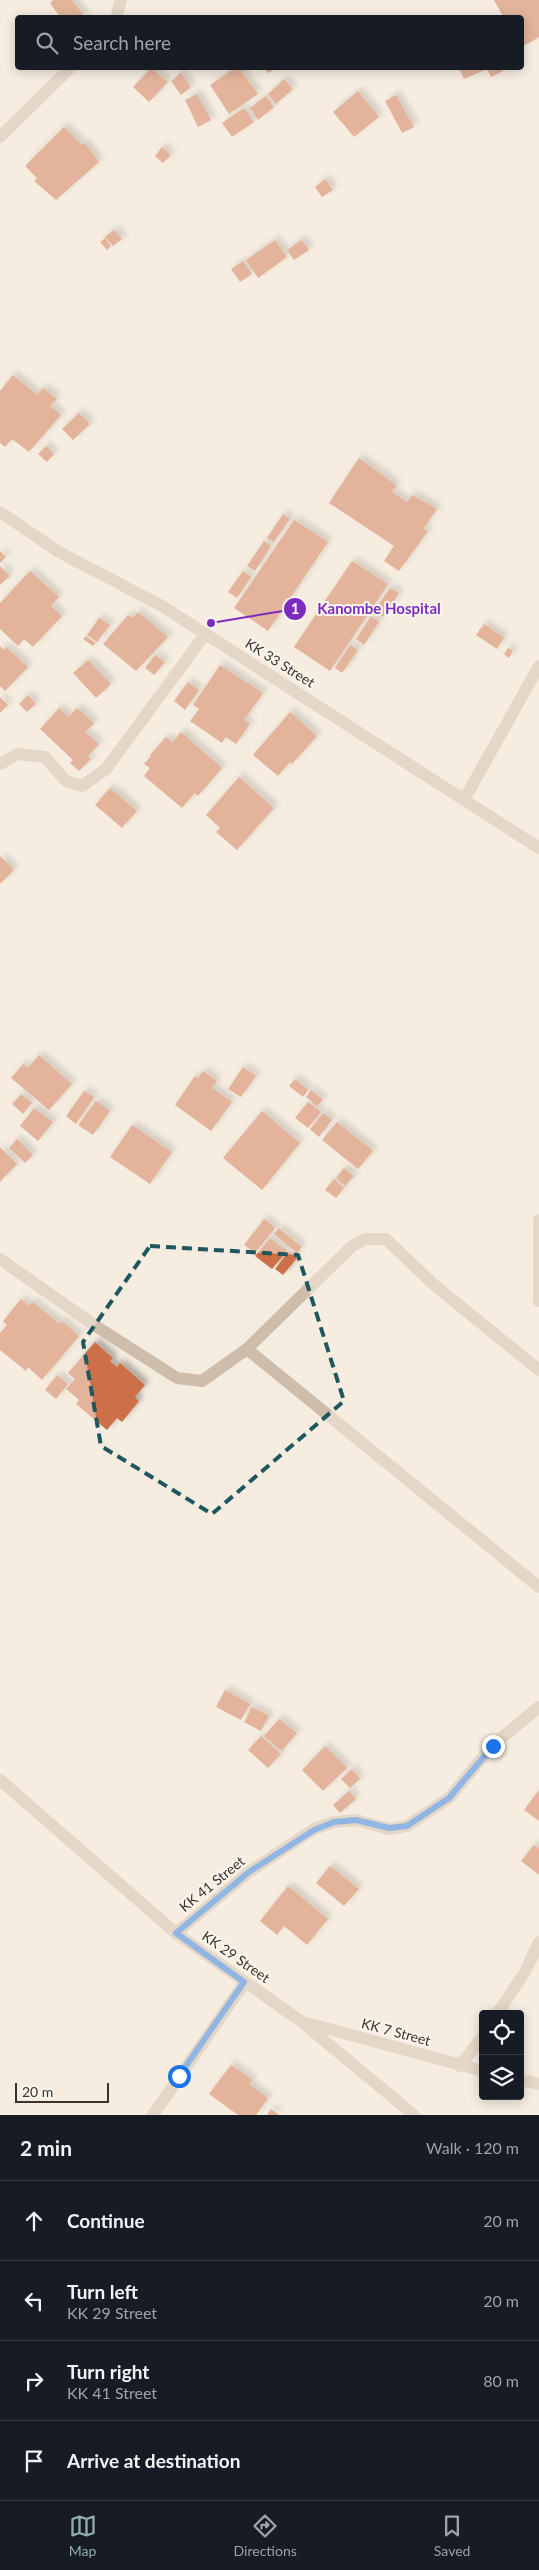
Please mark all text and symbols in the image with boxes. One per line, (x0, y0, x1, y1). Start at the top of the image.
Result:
search box (15, 15, 524, 70)
icon: search (33, 29, 61, 57)
text: Search here (73, 31, 171, 54)
callout: Kanombe Hospital (282, 594, 451, 624)
text: 1 (291, 599, 299, 617)
text: Kanombe Hospital (317, 599, 441, 617)
street label: KK 33 Street (242, 634, 318, 691)
route end (482, 1735, 505, 1758)
street label: KK 41 Street (176, 1852, 248, 1915)
street label: KK 29 Street (199, 1927, 273, 1986)
map controls (479, 2010, 524, 2100)
button: locate (479, 2010, 524, 2055)
street label: KK 7 Street (360, 2014, 432, 2049)
button: layers (479, 2055, 524, 2100)
route start (168, 2065, 191, 2088)
scale bar (15, 2080, 109, 2103)
text: 20 m (22, 2083, 53, 2100)
text: 2 min (20, 2135, 72, 2160)
text: Walk · 120 m (426, 2138, 519, 2157)
icon: ahead (20, 2207, 48, 2235)
text: Continue (67, 2209, 145, 2232)
text: 20 m (483, 2211, 519, 2230)
text: Turn left (67, 2280, 138, 2303)
icon: left (20, 2287, 48, 2315)
text: 20 m (483, 2291, 519, 2310)
text: KK 29 Street (67, 2303, 157, 2322)
text: Turn right (67, 2360, 149, 2383)
icon: right (20, 2367, 48, 2395)
text: 80 m (483, 2371, 519, 2390)
text: KK 41 Street (67, 2383, 157, 2402)
icon: arrive (20, 2447, 48, 2475)
text: Arrive at destination (67, 2449, 240, 2472)
tab: Map (69, 2512, 97, 2559)
tab: Directions (234, 2512, 297, 2559)
tab: Saved (434, 2512, 470, 2559)

